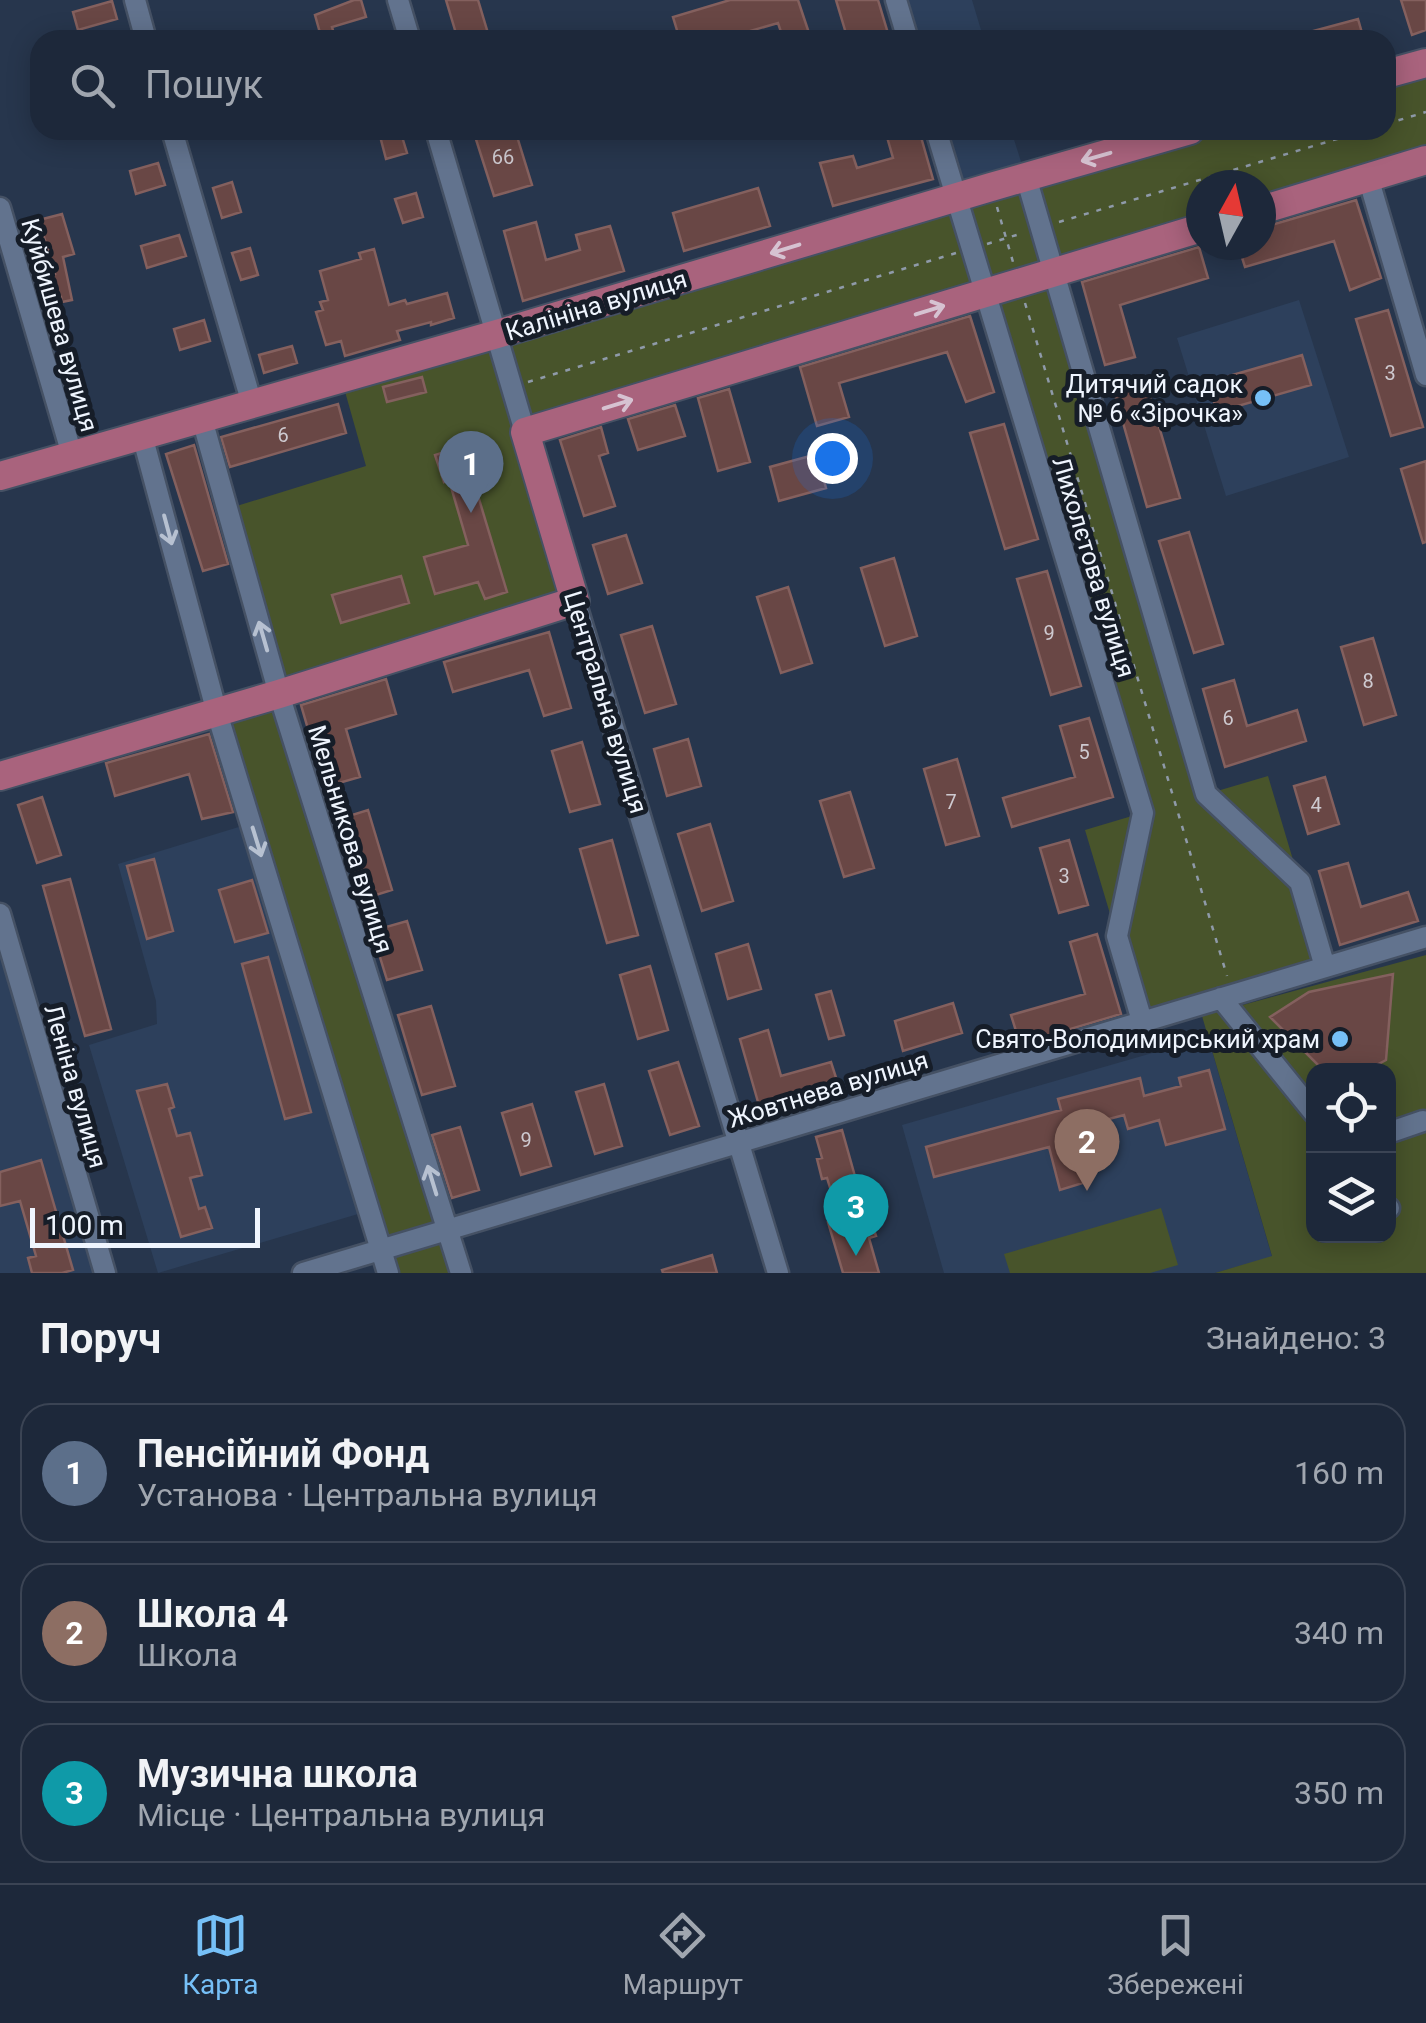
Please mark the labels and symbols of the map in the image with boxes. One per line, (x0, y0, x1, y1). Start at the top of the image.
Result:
house number: 66 (492, 145, 514, 169)
one-way arrow (1081, 149, 1113, 167)
north arrow (1186, 170, 1276, 260)
street label: Куйбишева вулиця (15, 215, 104, 435)
one-way arrow (769, 241, 801, 259)
street label: Калініна вулиця (502, 264, 690, 347)
one-way arrow (913, 300, 945, 318)
house number: 3 (1384, 361, 1396, 385)
place label: Дитячий садок № 6 «Зірочка» (1066, 370, 1243, 428)
marker: Дитячий садок № 6 «Зірочка» (1252, 387, 1274, 409)
one-way arrow (602, 394, 634, 412)
house number: 6 (277, 423, 289, 447)
pin: 1 (438, 430, 504, 513)
your location (807, 433, 858, 484)
street label: Лихолєтова вулиця (1046, 453, 1141, 681)
one-way arrow (159, 513, 178, 545)
street label: Центральна вулиця (558, 587, 653, 817)
one-way arrow (253, 620, 271, 652)
house number: 9 (1043, 621, 1055, 645)
house number: 8 (1362, 669, 1374, 693)
house number: 6 (1222, 706, 1234, 730)
street label: Мельникова вулиця (302, 722, 399, 957)
house number: 5 (1078, 740, 1090, 764)
house number: 7 (945, 790, 957, 814)
house number: 4 (1310, 793, 1322, 817)
one-way arrow (249, 826, 267, 857)
house number: 3 (1058, 864, 1070, 888)
street label: Леніна вулиця (38, 1001, 113, 1171)
place label: Свято-Володимирський храм (975, 1025, 1320, 1054)
marker: Свято-Володимирський храм (1329, 1028, 1351, 1050)
street label: Жовтнева вулиця (725, 1045, 932, 1134)
pin: 2 (1054, 1108, 1120, 1191)
house number: 9 (520, 1128, 532, 1152)
one-way arrow (422, 1165, 440, 1196)
pin: 3 (824, 1174, 888, 1256)
scale bar (30, 1203, 260, 1248)

